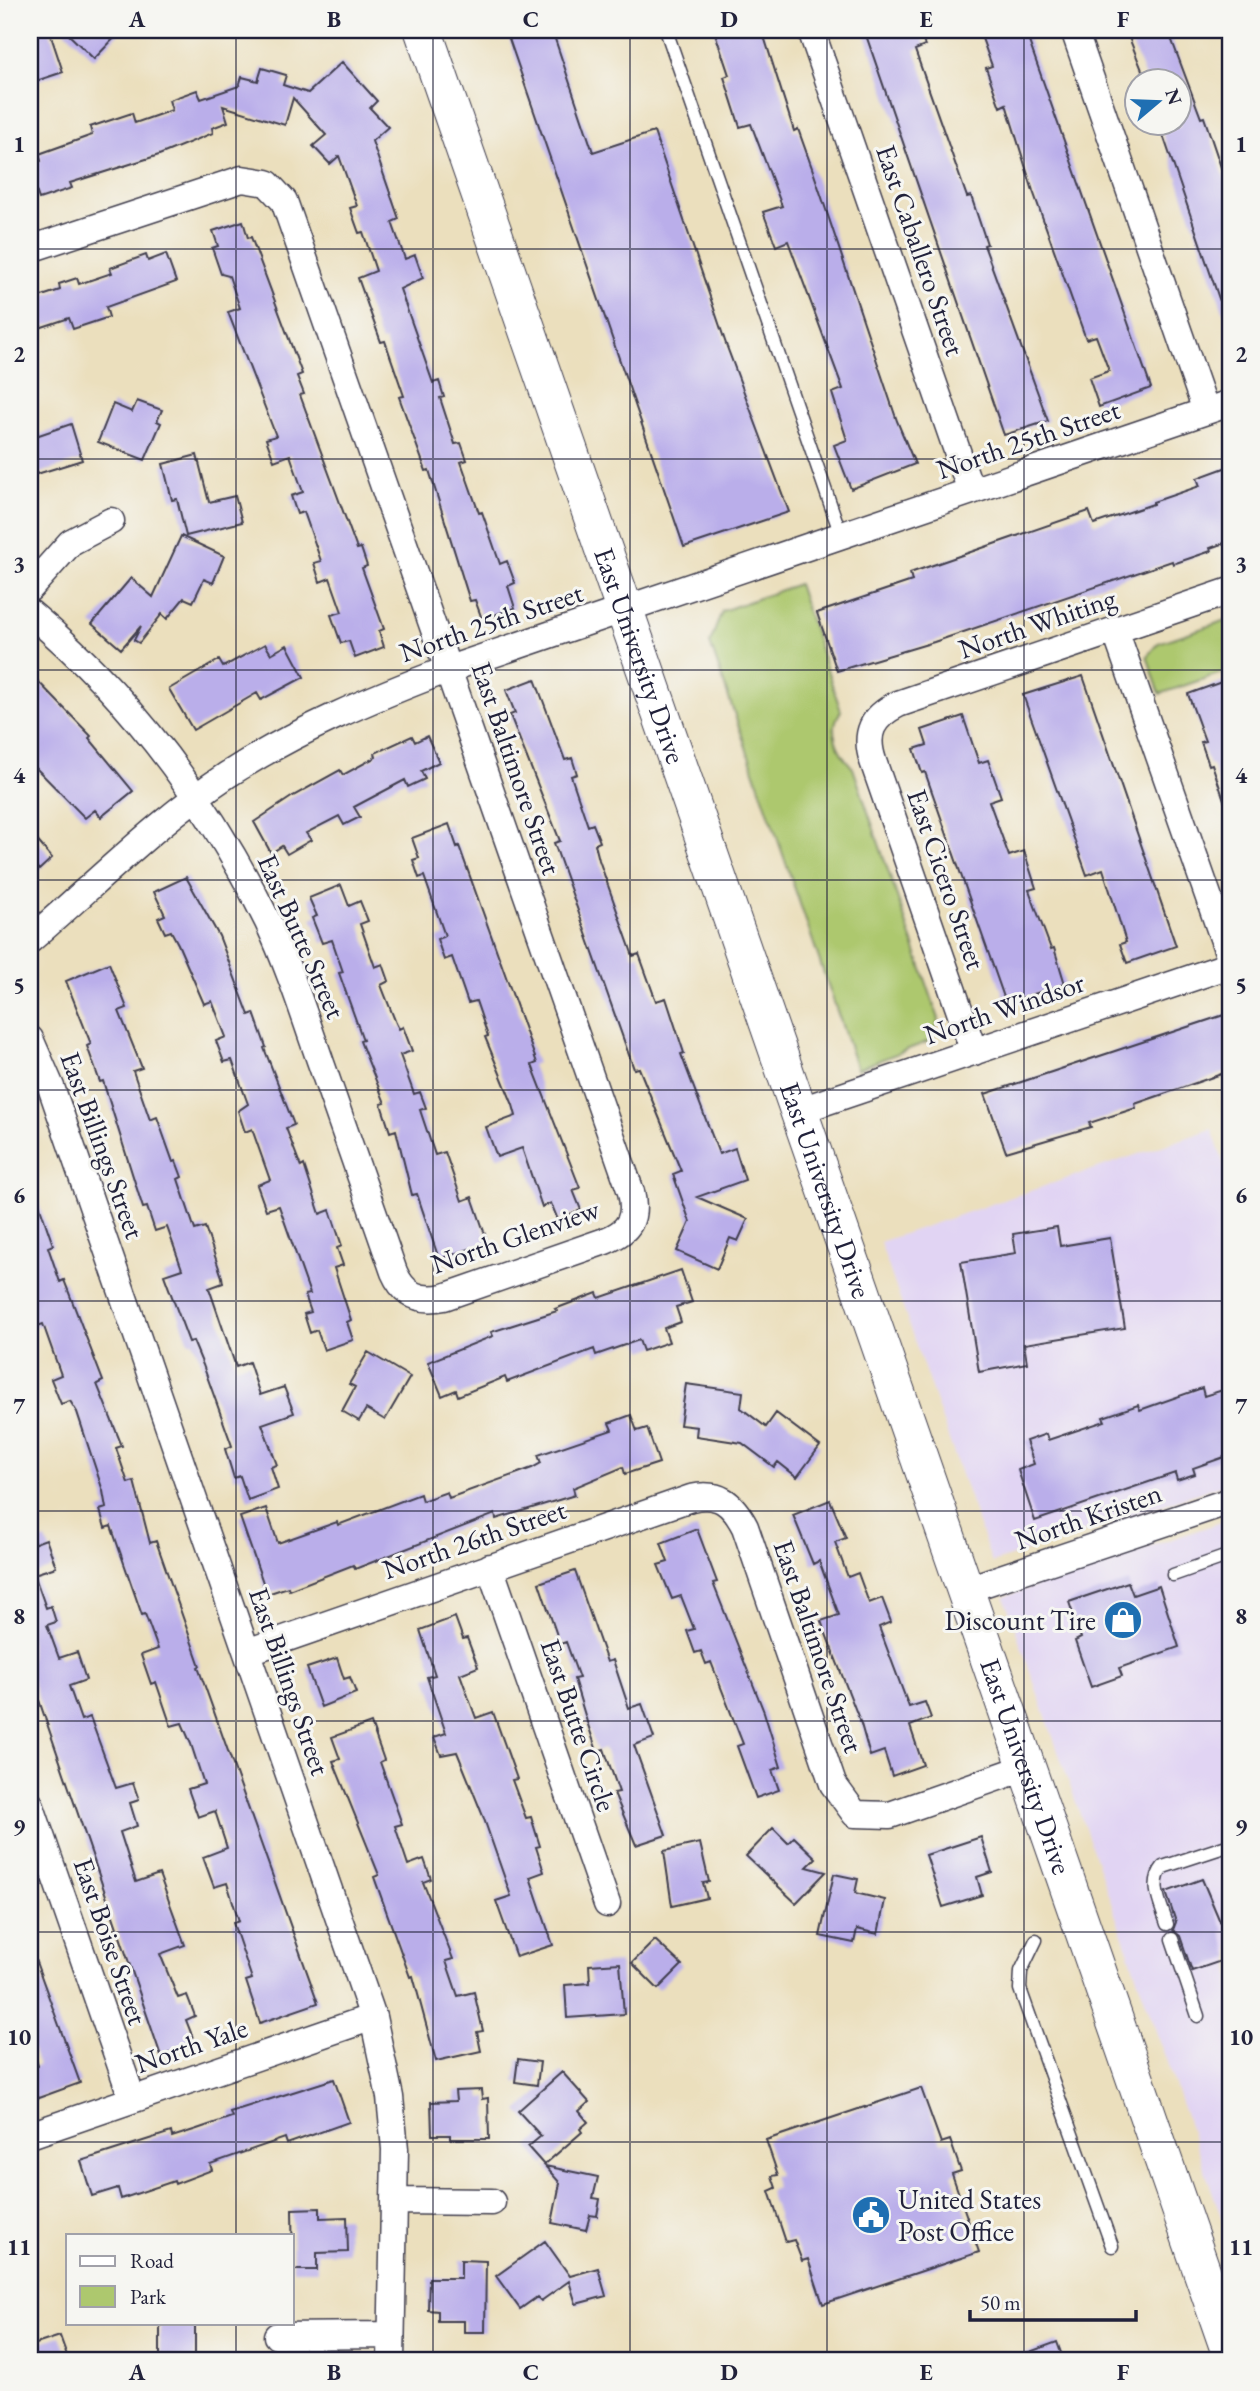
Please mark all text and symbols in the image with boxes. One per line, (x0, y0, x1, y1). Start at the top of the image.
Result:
text: A (128, 4, 146, 34)
text: B (327, 4, 341, 34)
text: C (523, 4, 539, 34)
text: D (720, 4, 738, 34)
text: E (919, 4, 933, 34)
text: F (1117, 4, 1130, 34)
north arrow (1124, 66, 1194, 136)
text: N (1159, 85, 1188, 109)
text: 1 (13, 129, 25, 159)
text: 1 (1235, 129, 1247, 159)
street label: East Caballero Street (868, 140, 974, 360)
text: 2 (13, 339, 25, 369)
text: 2 (1235, 339, 1247, 369)
street label: North 25th Street (932, 391, 1125, 487)
street label: East University Drive (586, 542, 695, 768)
text: 3 (13, 549, 25, 579)
text: 3 (1235, 549, 1247, 579)
street label: North 25th Street (395, 574, 588, 670)
street label: North Whiting (954, 579, 1121, 667)
street label: East Baltimore Street (464, 657, 570, 879)
text: 4 (13, 760, 26, 790)
text: 4 (1235, 760, 1248, 790)
street label: East Cicero Street (899, 784, 995, 974)
street label: East Butte Street (250, 848, 354, 1024)
street label: North Windsor (919, 964, 1090, 1052)
text: 5 (13, 970, 25, 1000)
text: 5 (1235, 970, 1247, 1000)
street label: East Billings Street (52, 1047, 154, 1244)
street label: East University Drive (772, 1077, 880, 1303)
text: 6 (13, 1180, 25, 1210)
text: 6 (1235, 1180, 1247, 1210)
street label: North Glenview (426, 1190, 605, 1282)
text: 7 (13, 1391, 26, 1421)
text: 7 (1235, 1391, 1248, 1421)
street label: North Kristen (1010, 1474, 1166, 1558)
street label: North 26th Street (378, 1491, 571, 1587)
street label: East Baltimore Street (766, 1535, 872, 1757)
street label: East Billings Street (241, 1582, 339, 1780)
shop icon: Discount Tire (1102, 1599, 1144, 1641)
text: 8 (13, 1601, 25, 1631)
text: 8 (1235, 1601, 1247, 1631)
place label: Discount Tire (944, 1602, 1096, 1638)
street label: East Butte Circle (533, 1634, 625, 1816)
street label: East University Drive (972, 1653, 1081, 1879)
text: 9 (13, 1812, 25, 1842)
text: 9 (1235, 1812, 1247, 1842)
street label: East Boise Street (66, 1853, 156, 2029)
street label: North Yale (130, 2009, 252, 2081)
text: 10 (7, 2022, 31, 2052)
text: 10 (1229, 2022, 1253, 2052)
place label: United States Post Office (898, 2181, 1041, 2249)
public building icon: United States Post Office (850, 2194, 892, 2236)
text: 11 (7, 2232, 31, 2262)
text: 11 (1229, 2232, 1253, 2262)
legend (66, 2234, 294, 2324)
text: Road (130, 2247, 174, 2274)
scale bar (970, 2279, 1136, 2323)
text: Park (130, 2283, 167, 2310)
text: 50 m (980, 2289, 1021, 2316)
text: A (128, 2357, 146, 2387)
text: B (327, 2357, 341, 2387)
text: C (523, 2357, 539, 2387)
text: D (720, 2357, 738, 2387)
text: E (919, 2357, 933, 2387)
text: F (1117, 2357, 1130, 2387)

